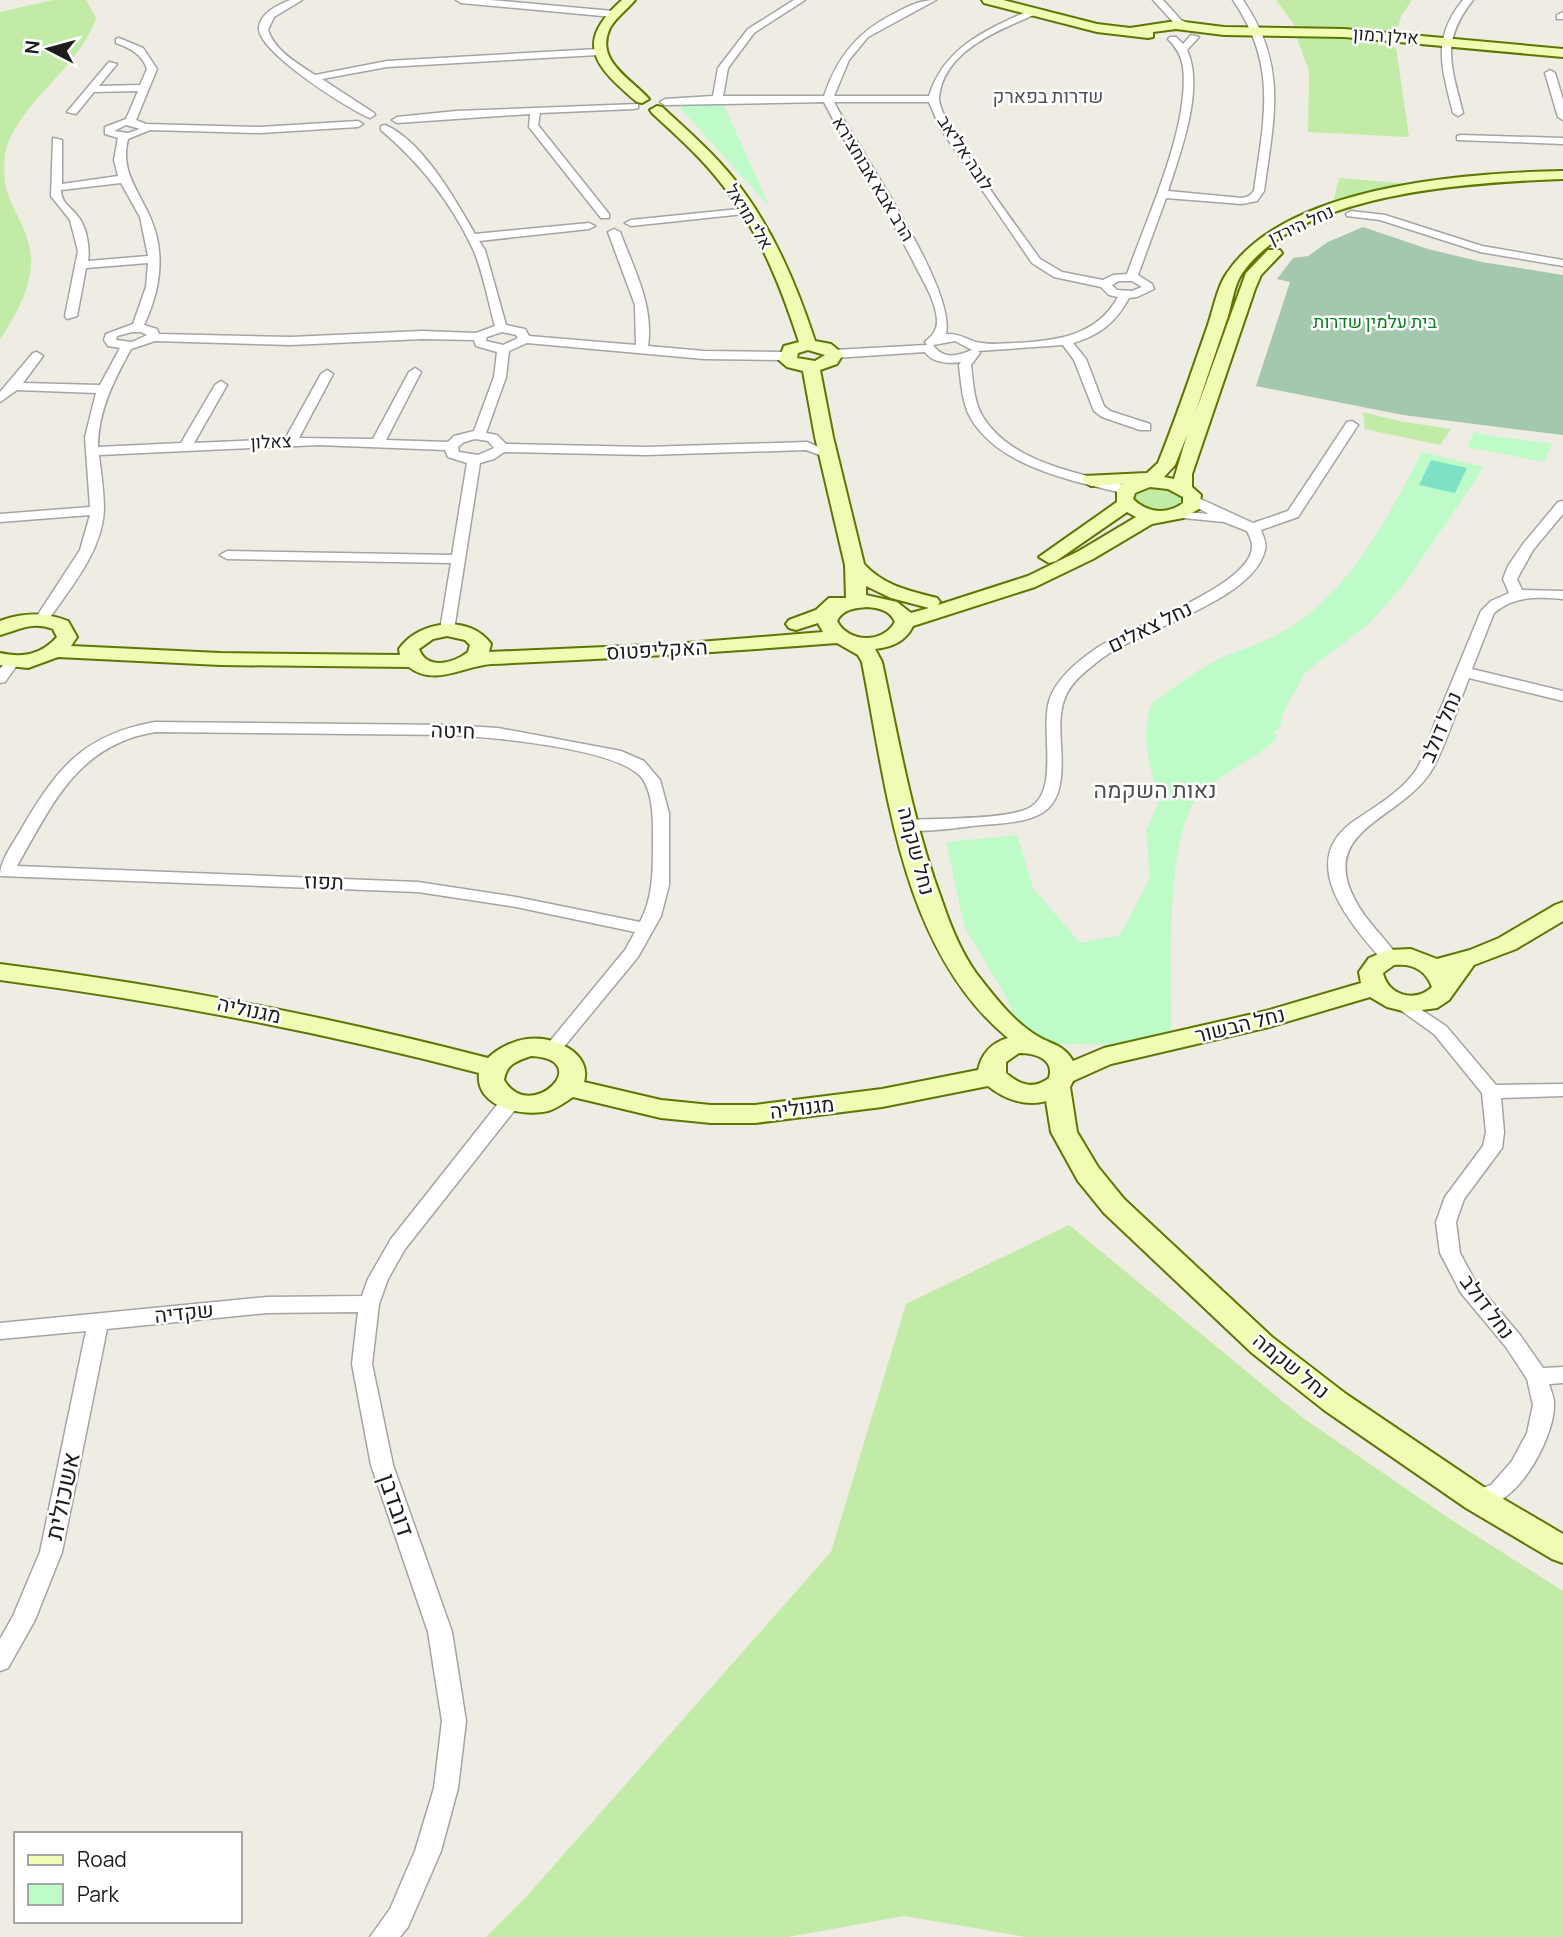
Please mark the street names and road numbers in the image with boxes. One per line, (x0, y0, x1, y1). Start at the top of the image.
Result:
street label: אילן רמון (1352, 21, 1420, 49)
street label: לובה אליאב (932, 110, 999, 195)
street label: הרב אבא אבוחצירא (827, 112, 921, 245)
street label: אלי מויאל (720, 179, 779, 254)
street label: נחל הירדן (1264, 198, 1337, 250)
street label: צאלון (250, 428, 292, 454)
street label: נחל צאלים (1103, 594, 1196, 659)
street label: האקליפטוס (605, 632, 708, 666)
street label: נחל דולב (1413, 687, 1467, 766)
street label: חיטה (430, 715, 476, 745)
street label: נחל שקמה (892, 803, 942, 898)
street label: תפוז (304, 866, 344, 896)
street label: מגנוליה (215, 989, 284, 1029)
street label: נחל הבשור (1192, 999, 1288, 1049)
street label: מגנוליה (768, 1089, 836, 1125)
street label: נחל דולב (1454, 1268, 1521, 1345)
street label: שקדיה (153, 1295, 215, 1329)
street label: נחל שקמה (1248, 1326, 1336, 1405)
street label: אשכולית (36, 1449, 87, 1543)
street label: דובדבן (371, 1469, 423, 1540)

